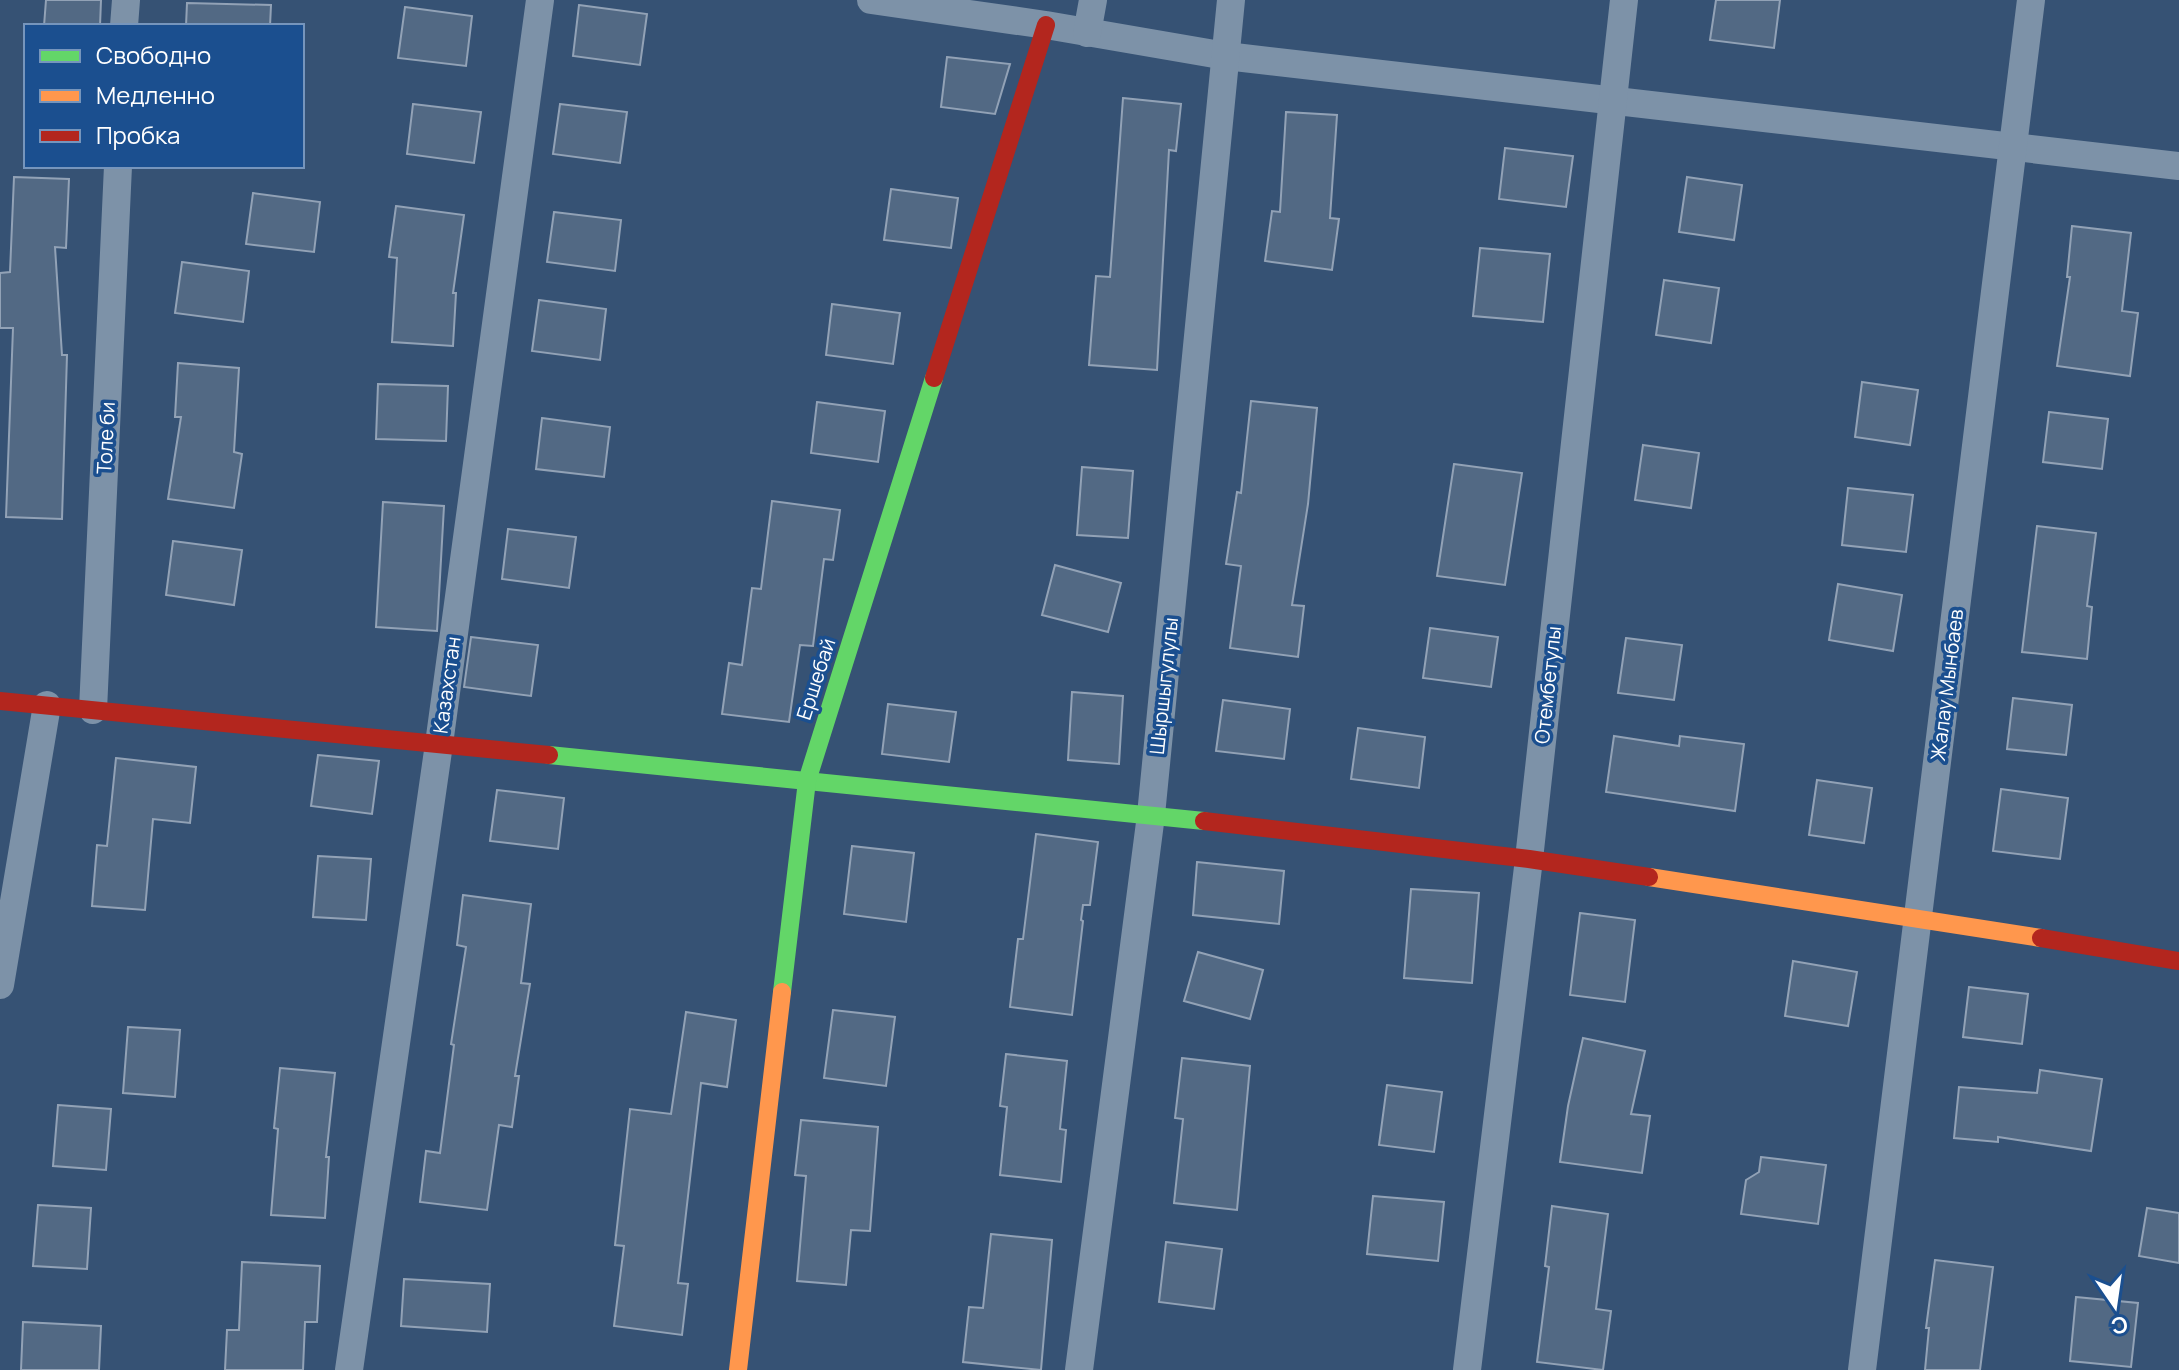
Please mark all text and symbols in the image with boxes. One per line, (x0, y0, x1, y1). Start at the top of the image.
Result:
legend (24, 24, 304, 168)
text: Свободно (96, 38, 211, 71)
text: Медленно (96, 78, 215, 111)
text: Пробка (96, 118, 180, 151)
street label: Толе би (90, 401, 121, 475)
street label: Жалау Мынбаев (1924, 607, 1969, 762)
street label: Шыршыгулулы (1143, 616, 1184, 756)
street label: Отембетулы (1528, 625, 1567, 745)
street label: Казахстан (426, 635, 467, 735)
street label: Ершебай (790, 635, 841, 723)
north arrow (2075, 1266, 2155, 1346)
text: С (2108, 1309, 2131, 1342)

